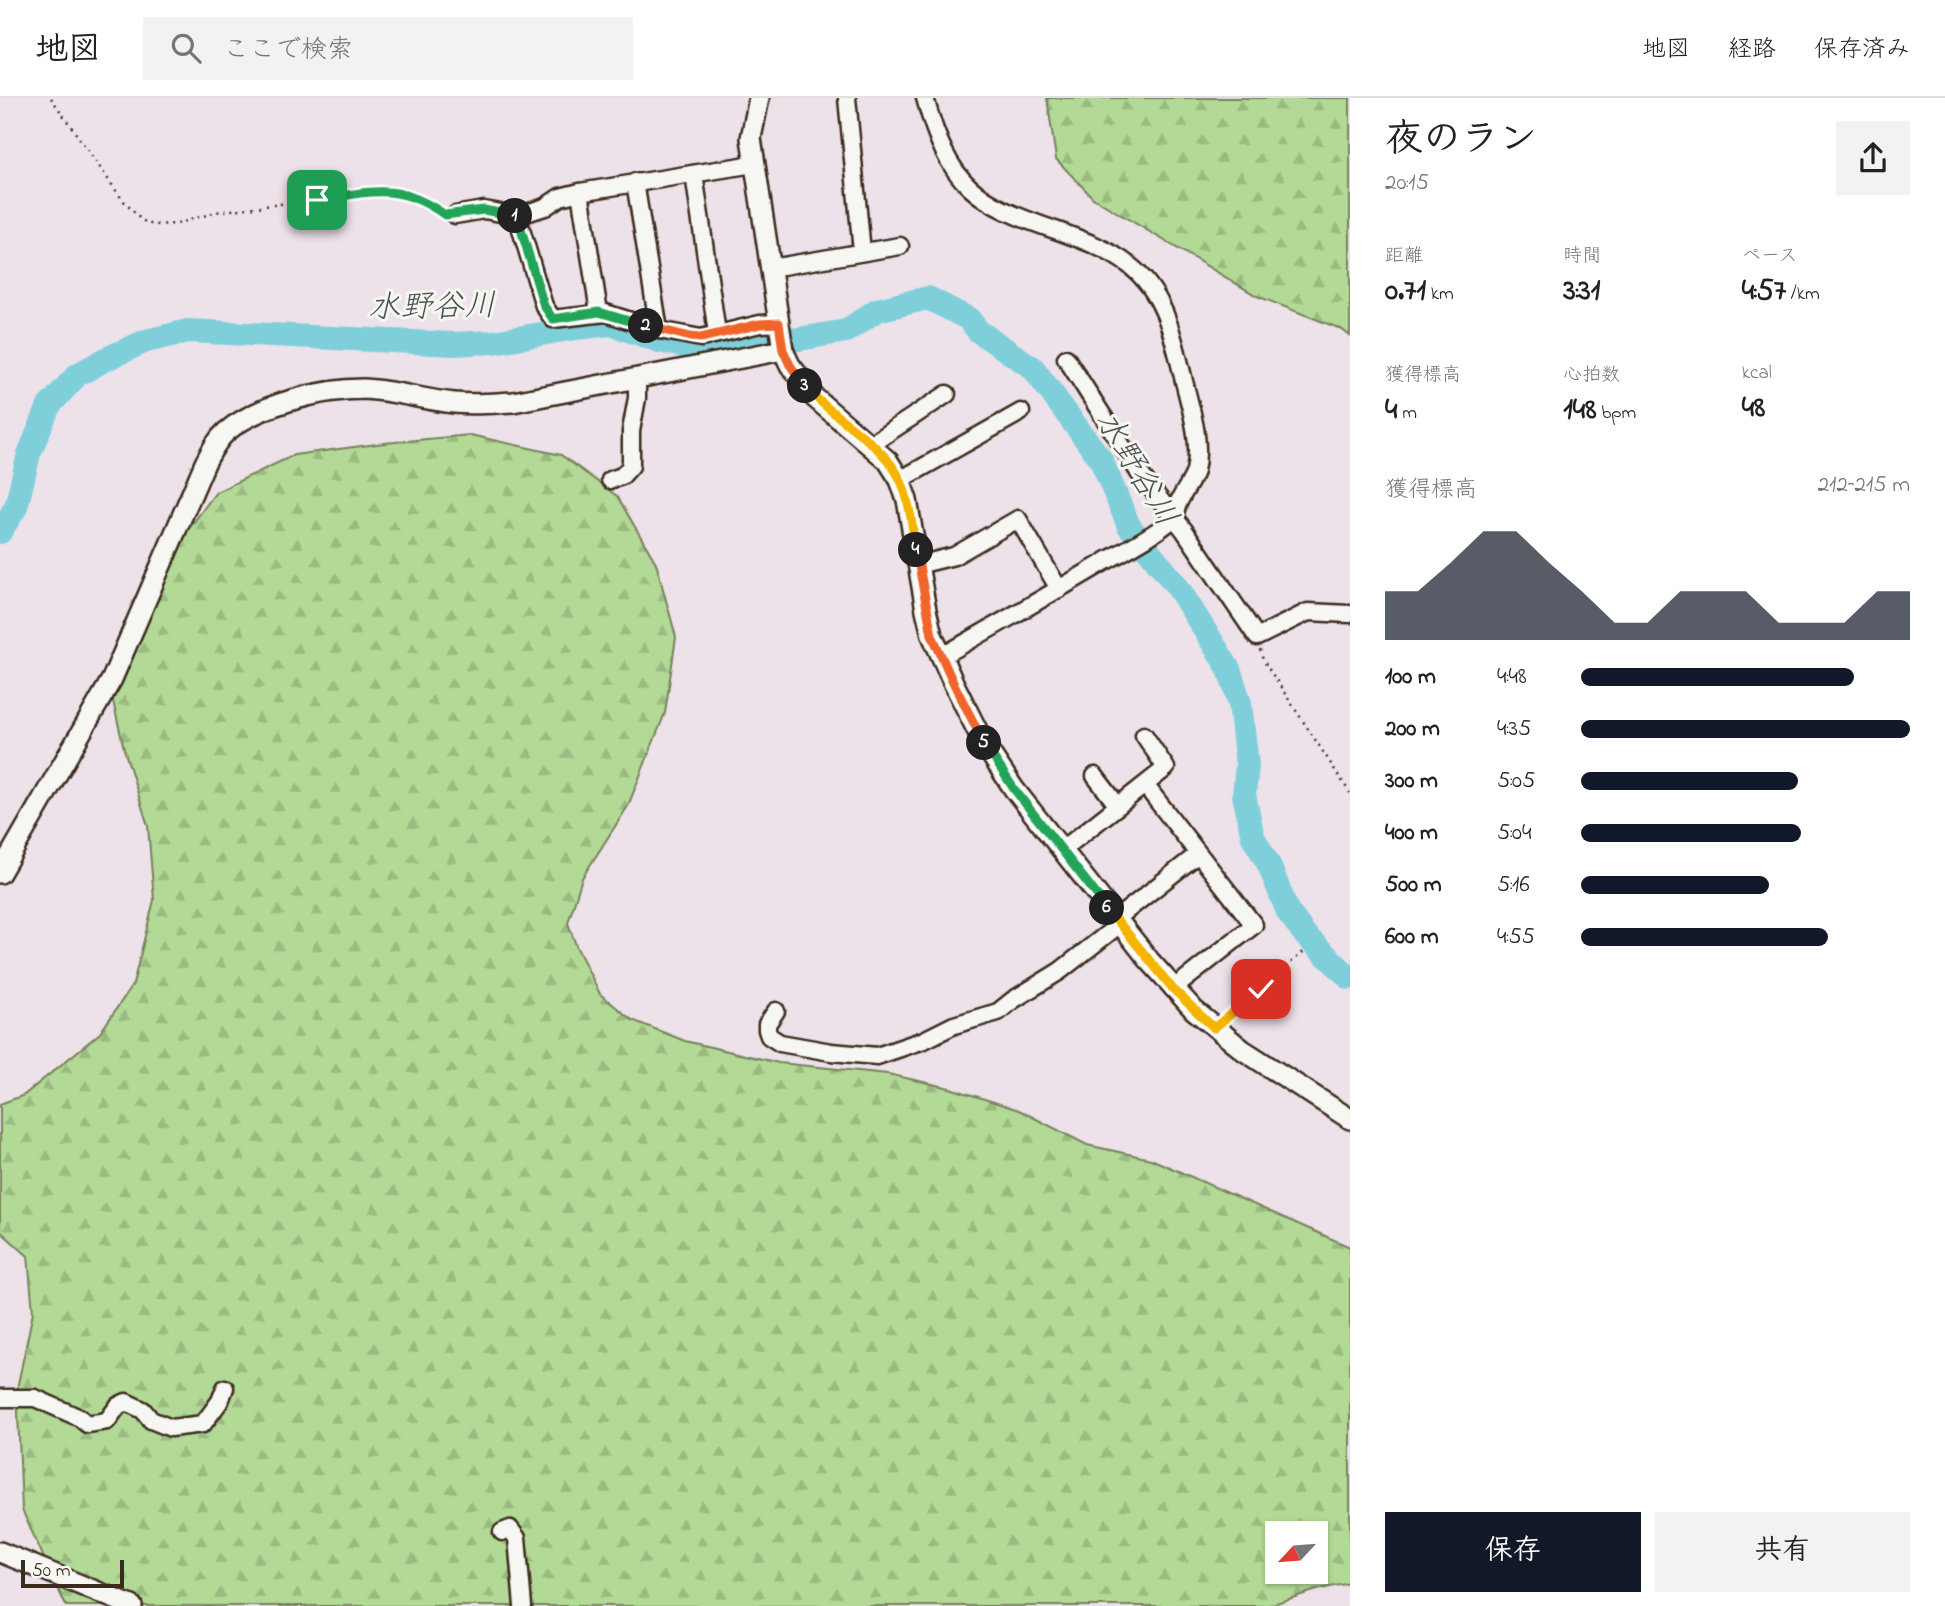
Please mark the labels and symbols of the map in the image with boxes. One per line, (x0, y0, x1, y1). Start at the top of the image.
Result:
pin (287, 170, 347, 230)
pin: 1 (498, 198, 532, 234)
water label: 水野谷川 (368, 284, 496, 333)
pin: 2 (628, 308, 664, 344)
pin: 3 (788, 368, 822, 404)
water label: 水野谷川 (1082, 403, 1188, 537)
pin: 4 (898, 532, 934, 568)
pin: 5 (967, 726, 1002, 760)
pin: 6 (1090, 890, 1124, 926)
pin (1231, 959, 1291, 1019)
north arrow (1265, 1521, 1328, 1584)
scale bar (21, 1557, 124, 1589)

